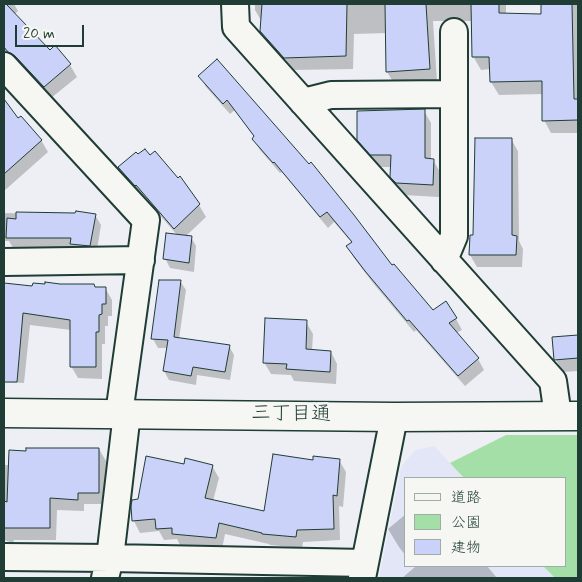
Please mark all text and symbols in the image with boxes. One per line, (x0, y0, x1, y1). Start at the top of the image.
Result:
scale bar (18, 15, 86, 47)
text: 20 m (23, 24, 55, 44)
street label: 三丁目通 (251, 402, 331, 428)
legend (404, 477, 567, 567)
text: 道路 (451, 488, 481, 508)
text: 公園 (451, 513, 481, 533)
text: 建物 (451, 538, 481, 558)

